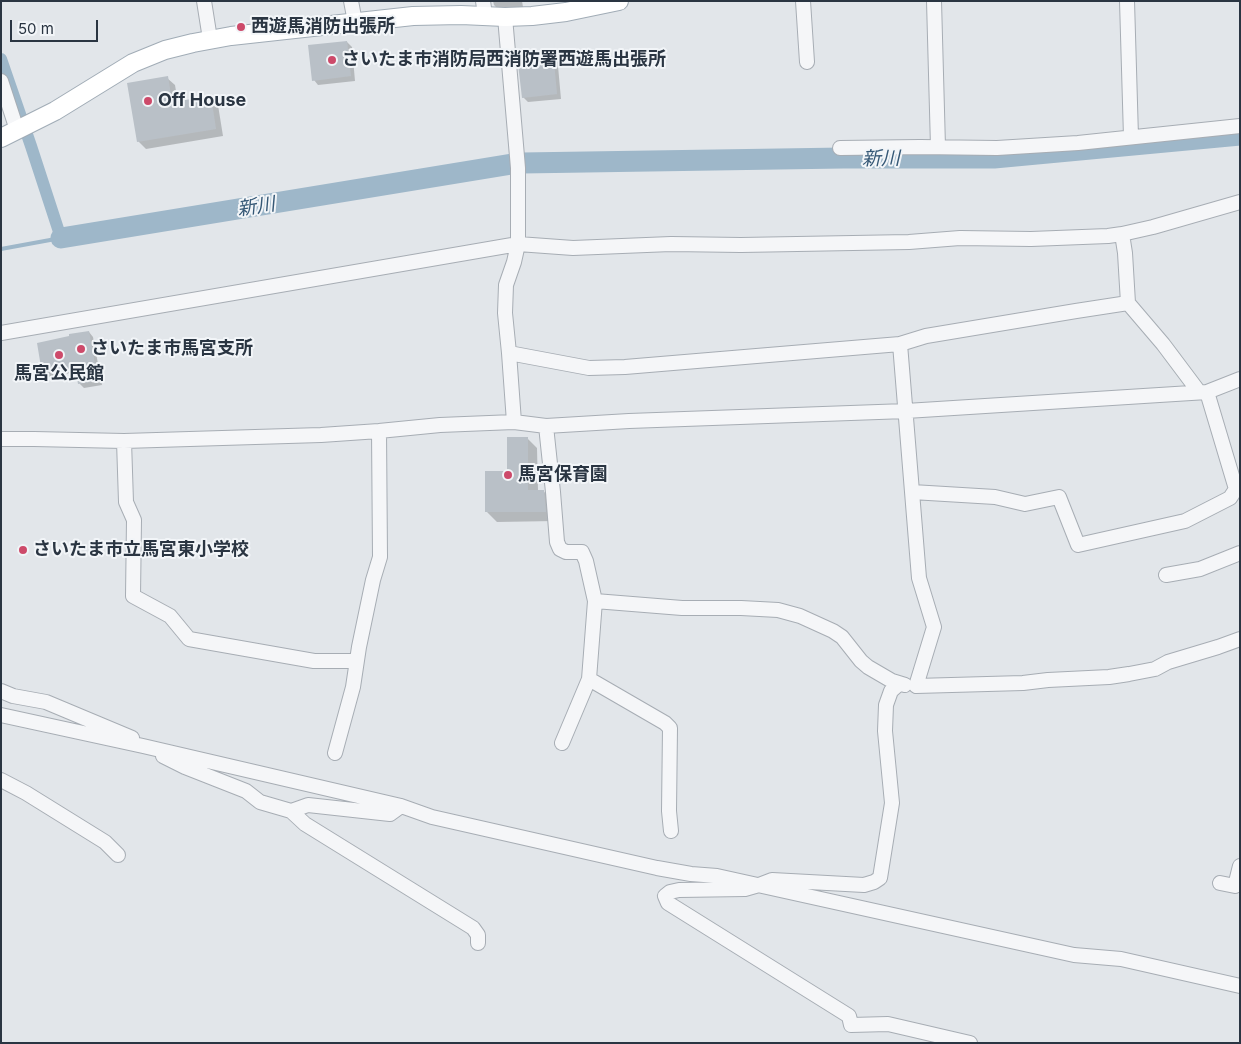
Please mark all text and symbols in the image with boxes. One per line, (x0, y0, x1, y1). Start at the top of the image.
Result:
scale bar (12, 10, 100, 42)
place label: 西遊馬消防出張所 (251, 16, 395, 38)
text: 50 m (18, 19, 54, 38)
marker: 西遊馬消防出張所 (235, 21, 247, 33)
place label: さいたま市消防局西消防署西遊馬出張所 (342, 49, 666, 71)
marker: さいたま市消防局西消防署西遊馬出張所 (326, 54, 338, 66)
place label: Off House (158, 90, 246, 112)
marker: Off House (142, 95, 154, 107)
water label: 新川 (862, 147, 900, 171)
water label: 新川 (235, 193, 277, 221)
place label: さいたま市馬宮支所 (91, 338, 253, 360)
marker: さいたま市馬宮支所 (75, 343, 87, 355)
marker: 馬宮公民館 (53, 349, 65, 361)
place label: 馬宮公民館 (14, 363, 104, 385)
place label: 馬宮保育園 (518, 464, 608, 486)
marker: 馬宮保育園 (502, 469, 514, 481)
place label: さいたま市立馬宮東小学校 (33, 539, 249, 561)
marker: さいたま市立馬宮東小学校 (17, 544, 29, 556)

